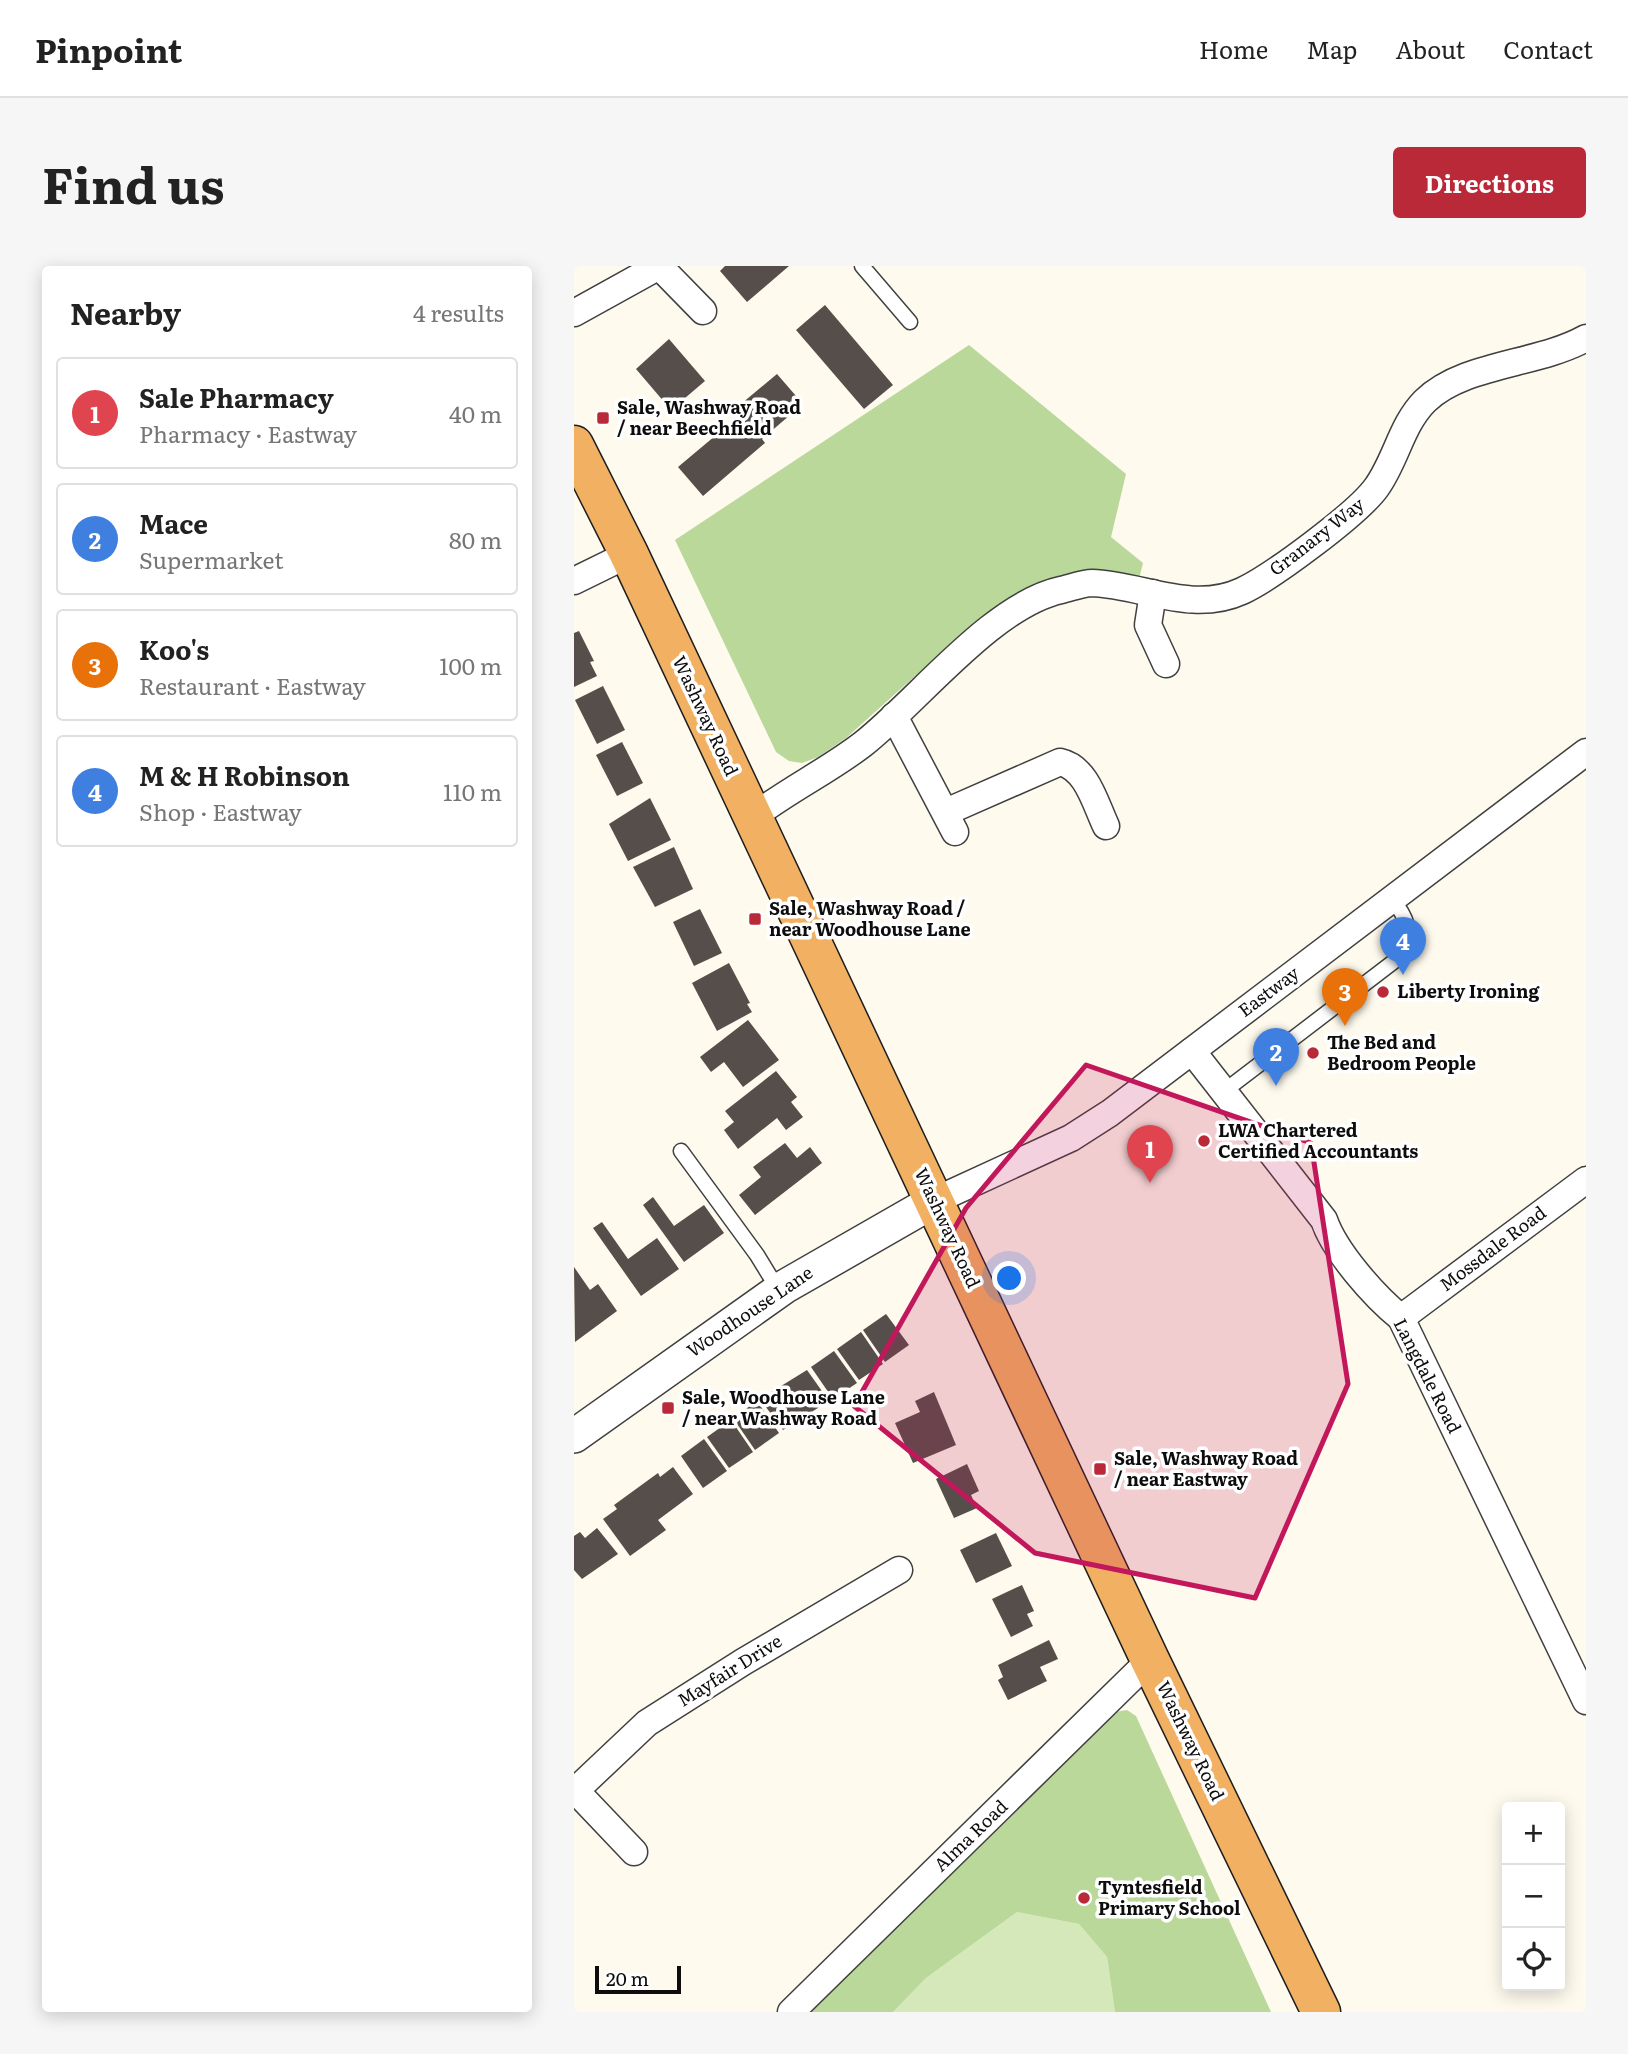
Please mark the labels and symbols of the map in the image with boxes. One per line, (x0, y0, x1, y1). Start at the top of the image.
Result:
place label: Sale, Washway Road / near Beechfield (617, 393, 801, 441)
marker: Sale, Washway Road / near Beechfield (595, 410, 611, 426)
street label: Granary Way (1263, 490, 1370, 582)
street label: Washway Road (667, 651, 746, 780)
place label: Sale, Washway Road / near Woodhouse Lane (769, 894, 971, 942)
marker: Sale, Washway Road / near Woodhouse Lane (747, 911, 763, 927)
pin: 4 (1380, 917, 1426, 975)
street label: Eastway (1232, 959, 1305, 1023)
pin: 3 (1322, 968, 1368, 1026)
place label: Liberty Ironing (1397, 977, 1540, 1004)
marker: Liberty Ironing (1375, 984, 1391, 1000)
pin: 2 (1253, 1028, 1299, 1086)
place label: The Bed and Bedroom People (1327, 1028, 1476, 1076)
marker: The Bed and Bedroom People (1305, 1045, 1321, 1061)
place label: LWA Chartered Certified Accountants (1218, 1116, 1418, 1164)
pin: 1 (1127, 1125, 1173, 1183)
marker: LWA Chartered Certified Accountants (1196, 1133, 1212, 1149)
street label: Washway Road (909, 1163, 988, 1292)
street label: Mossdale Road (1433, 1199, 1551, 1297)
street label: Woodhouse Lane (681, 1258, 818, 1363)
your location (992, 1261, 1026, 1295)
street label: Langdale Road (1388, 1313, 1469, 1437)
place label: Sale, Woodhouse Lane / near Washway Road (682, 1383, 885, 1431)
marker: Sale, Woodhouse Lane / near Washway Road (660, 1400, 676, 1416)
place label: Sale, Washway Road / near Eastway (1114, 1444, 1298, 1492)
marker: Sale, Washway Road / near Eastway (1092, 1461, 1108, 1477)
street label: Mayfair Drive (672, 1627, 787, 1713)
street label: Washway Road (1151, 1676, 1232, 1805)
street label: Alma Road (927, 1793, 1013, 1877)
place label: Tyntesfield Primary School (1098, 1873, 1241, 1921)
marker: Tyntesfield Primary School (1076, 1890, 1092, 1906)
scale bar (595, 1963, 681, 1995)

